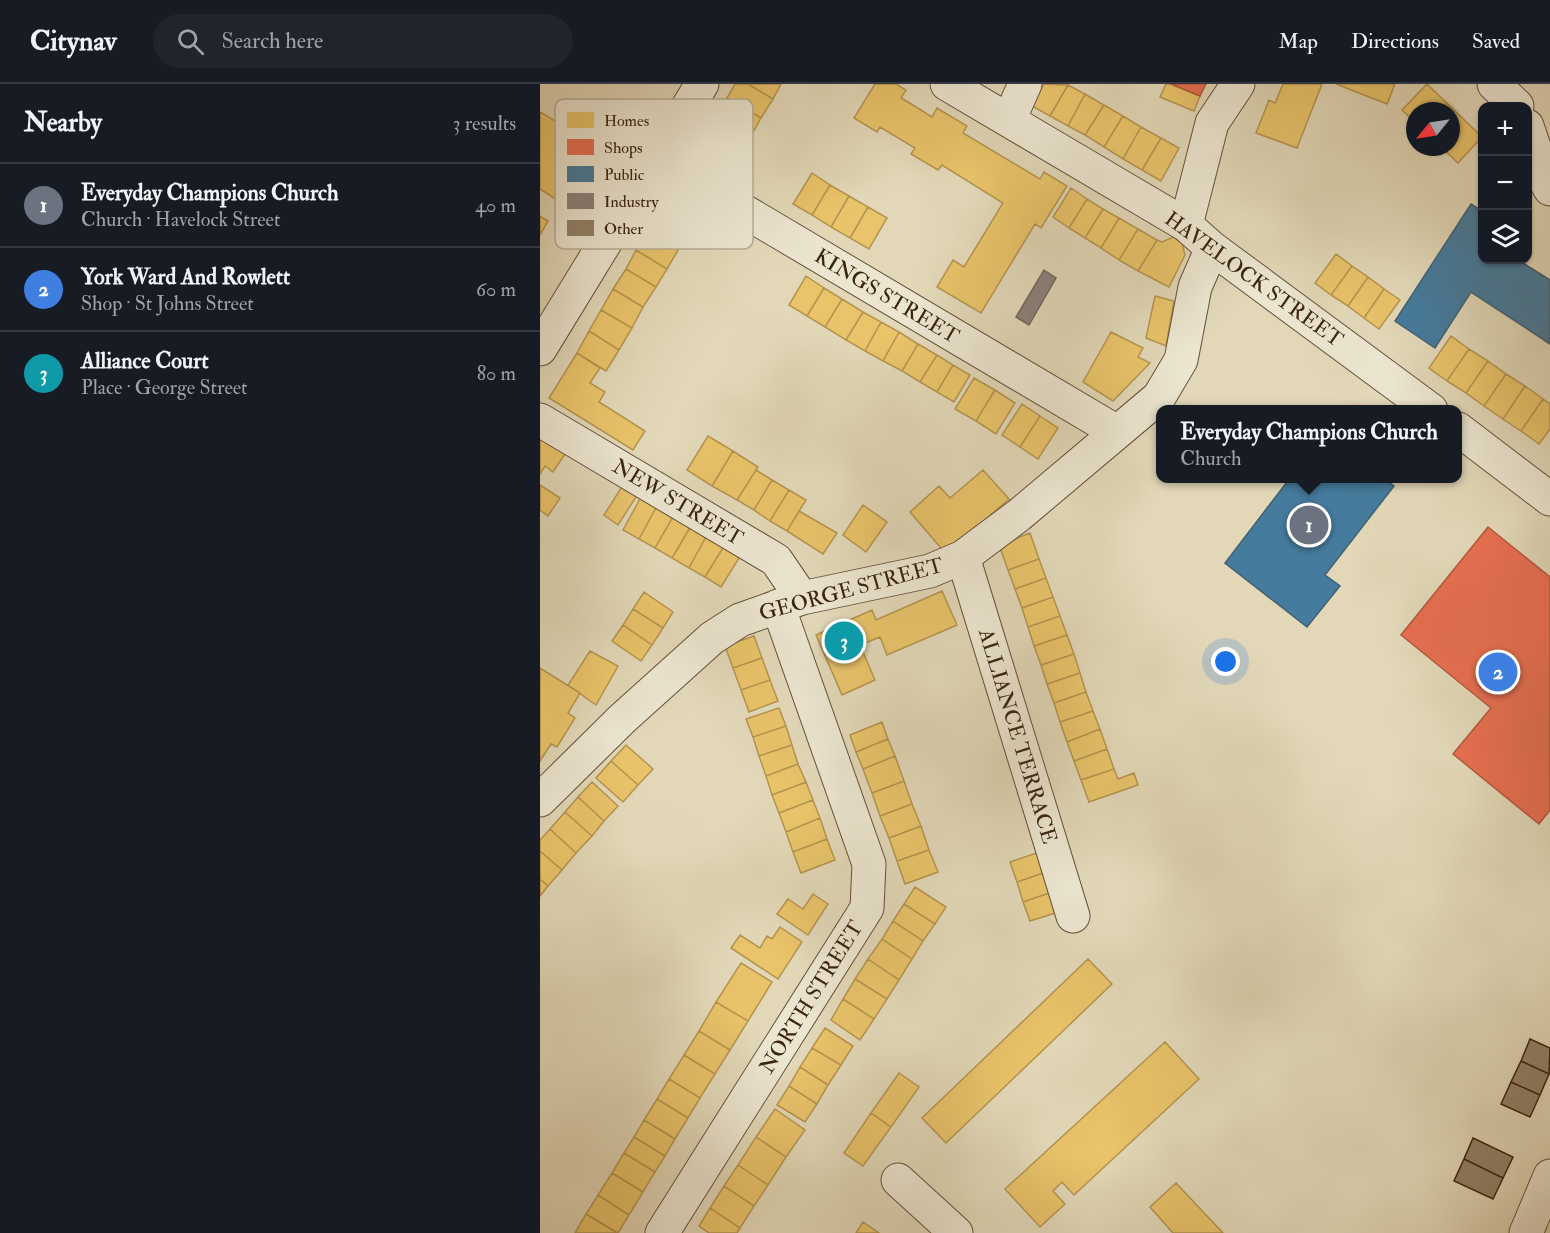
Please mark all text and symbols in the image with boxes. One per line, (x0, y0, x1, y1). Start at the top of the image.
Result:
search box (153, 14, 573, 68)
text: Citynav (30, 24, 117, 59)
icon: search (174, 25, 207, 58)
text: Search here (222, 27, 323, 55)
text: Map (1278, 28, 1318, 55)
text: Directions (1351, 28, 1439, 55)
text: Saved (1472, 28, 1520, 55)
legend (555, 99, 753, 249)
north arrow (1406, 102, 1460, 156)
map controls (1478, 102, 1532, 264)
button: + (1478, 102, 1532, 156)
text: Nearby (24, 107, 102, 139)
text: 3 results (453, 111, 516, 136)
text: Homes (604, 111, 649, 131)
text: Shops (604, 138, 643, 159)
button: − (1478, 156, 1532, 210)
text: Public (604, 165, 645, 185)
text: Everyday Champions Church (81, 179, 338, 207)
text: Industry (604, 192, 659, 212)
text: 1 (40, 193, 47, 218)
text: 40 m (475, 193, 516, 218)
street label: HAVELOCK STREET (1159, 206, 1349, 353)
text: Church · Havelock Street (81, 207, 280, 232)
button: layers (1478, 210, 1532, 264)
text: Other (604, 219, 643, 239)
street label: KINGS STREET (810, 243, 964, 350)
text: York Ward And Rowlett (81, 263, 290, 291)
text: 2 (38, 277, 49, 302)
text: 60 m (476, 277, 516, 302)
text: Shop · St Johns Street (81, 291, 254, 316)
text: Alliance Court (81, 347, 209, 375)
text: 3 (40, 361, 47, 386)
text: 80 m (477, 361, 516, 386)
text: Place · George Street (81, 375, 248, 400)
popup (1156, 405, 1462, 483)
text: Everyday Champions Church (1180, 418, 1438, 446)
text: Church (1180, 446, 1242, 471)
street label: NEW STREET (607, 453, 748, 552)
pin: 1 (1290, 502, 1328, 548)
street label: GEORGE STREET (756, 552, 947, 627)
pin: 3 (824, 618, 864, 664)
street label: ALLIANCE TERRACE (972, 624, 1063, 847)
your location (1211, 647, 1240, 676)
pin: 2 (1478, 650, 1518, 694)
street label: NORTH STREET (754, 915, 870, 1079)

